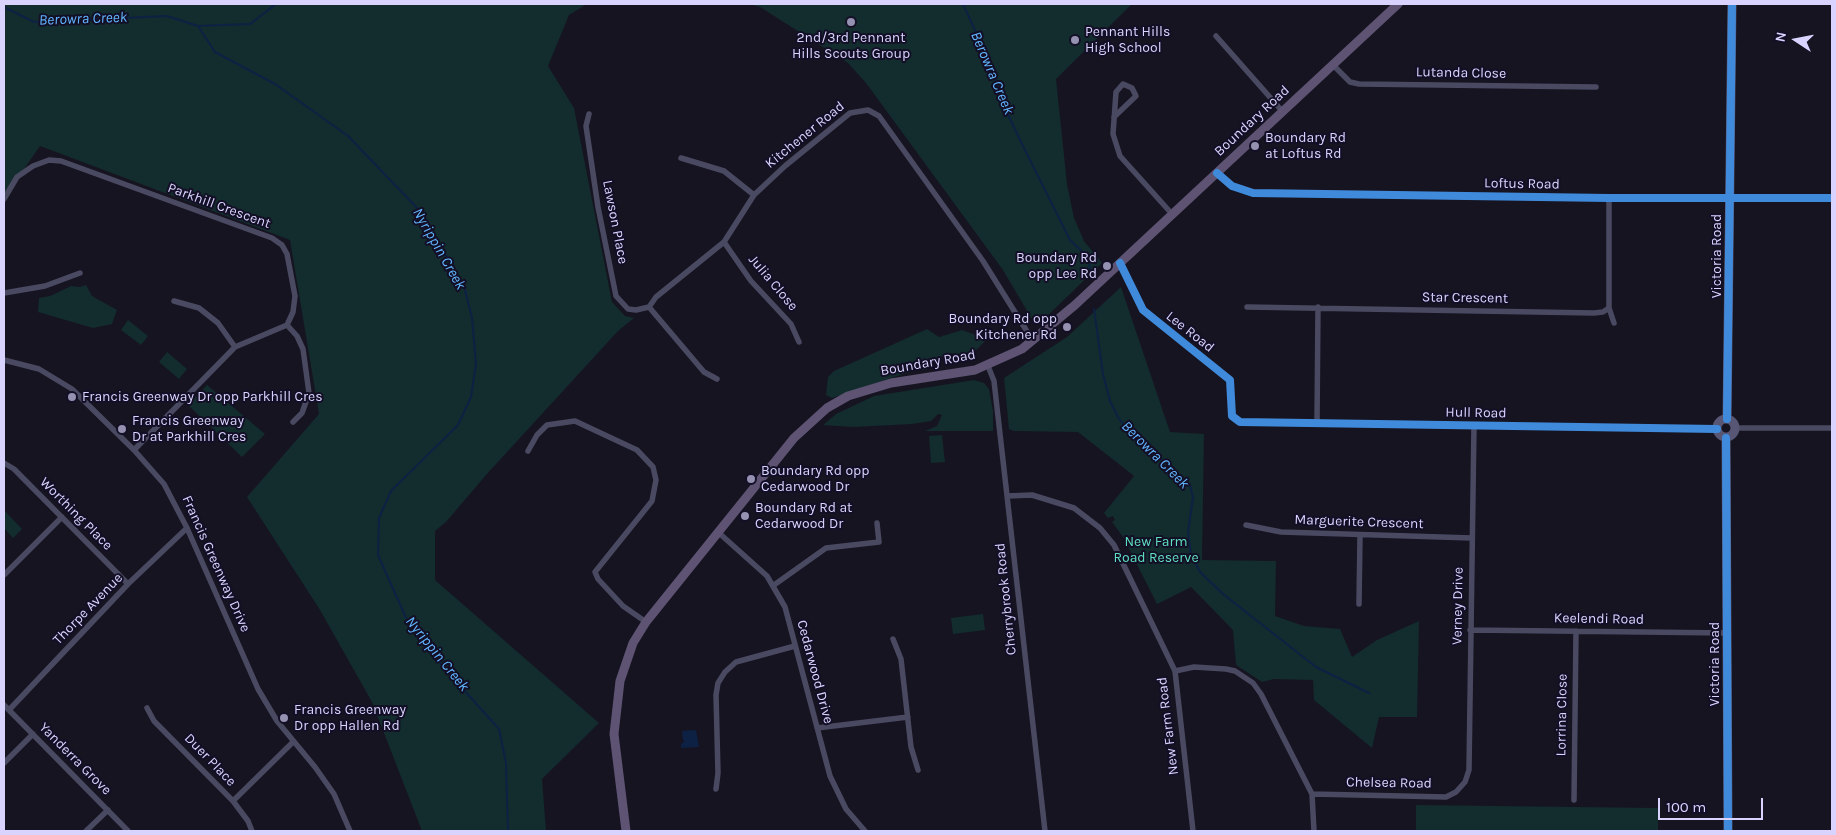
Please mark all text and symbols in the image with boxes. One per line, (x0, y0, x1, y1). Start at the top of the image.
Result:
water label: Berowra Creek (38, 8, 128, 30)
north arrow (1771, 15, 1821, 65)
marker: 2nd/3rd Pennant Hills Scouts Group (845, 16, 857, 28)
place label: Pennant Hills High School (1085, 24, 1170, 56)
water label: Berowra Creek (966, 29, 1018, 117)
place label: 2nd/3rd Pennant Hills Scouts Group (792, 30, 910, 62)
text: N (1771, 30, 1790, 44)
marker: Pennant Hills High School (1069, 34, 1081, 46)
street label: Lutanda Close (1416, 64, 1506, 82)
street label: Boundary Road (1211, 82, 1293, 160)
street label: Kitchener Road (762, 98, 848, 172)
place label: Boundary Rd at Loftus Rd (1265, 130, 1346, 162)
marker: Boundary Rd at Loftus Rd (1249, 140, 1261, 152)
street label: Loftus Road (1484, 175, 1560, 193)
street label: Lawson Place (599, 179, 631, 265)
street label: Parkhill Crescent (165, 180, 273, 232)
water label: Nyrippin Creek (408, 205, 470, 293)
street label: Victoria Road (1709, 214, 1725, 298)
place label: Boundary Rd opp Lee Rd (1016, 250, 1097, 282)
street label: Julia Close (745, 252, 801, 314)
marker: Boundary Rd opp Lee Rd (1101, 260, 1113, 272)
street label: Star Crescent (1422, 289, 1508, 307)
street label: Lee Road (1163, 308, 1217, 356)
place label: Boundary Rd opp Kitchener Rd (949, 311, 1057, 344)
marker: Boundary Rd opp Kitchener Rd (1061, 321, 1073, 333)
street label: Boundary Road (879, 346, 977, 380)
place label: Francis Greenway Dr opp Parkhill Cres (82, 389, 323, 405)
marker: Francis Greenway Dr opp Parkhill Cres (66, 391, 78, 403)
street label: Hull Road (1445, 404, 1507, 422)
place label: Francis Greenway Dr at Parkhill Cres (132, 413, 246, 446)
water label: Berowra Creek (1117, 417, 1193, 493)
marker: Francis Greenway Dr at Parkhill Cres (116, 423, 128, 435)
place label: Boundary Rd opp Cedarwood Dr (761, 463, 869, 496)
marker: Boundary Rd opp Cedarwood Dr (745, 473, 757, 485)
street label: Worthing Place (36, 474, 116, 554)
street label: Francis Greenway Drive (178, 493, 254, 635)
place label: Boundary Rd at Cedarwood Dr (755, 500, 852, 532)
marker: Boundary Rd at Cedarwood Dr (739, 510, 751, 522)
street label: Marguerite Crescent (1294, 511, 1424, 533)
park label: New Farm Road Reserve (1113, 534, 1199, 566)
street label: Cherrybrook Road (992, 542, 1020, 656)
street label: Verney Drive (1449, 567, 1467, 645)
street label: Thorpe Avenue (50, 570, 126, 648)
street label: Keelendi Road (1554, 610, 1644, 628)
water label: Nyrippin Creek (401, 613, 473, 695)
street label: Cedarwood Drive (793, 618, 837, 726)
street label: Victoria Road (1707, 622, 1723, 706)
street label: Lorrina Close (1553, 674, 1571, 756)
street label: New Farm Road (1154, 676, 1182, 776)
place label: Francis Greenway Dr opp Hallen Rd (294, 702, 406, 734)
marker: Francis Greenway Dr opp Hallen Rd (278, 712, 290, 724)
street label: Yanderra Grove (35, 719, 115, 799)
street label: Duer Place (181, 730, 239, 790)
street label: Chelsea Road (1346, 774, 1432, 792)
scale bar (1661, 788, 1766, 820)
text: 100 m (1666, 798, 1706, 816)

